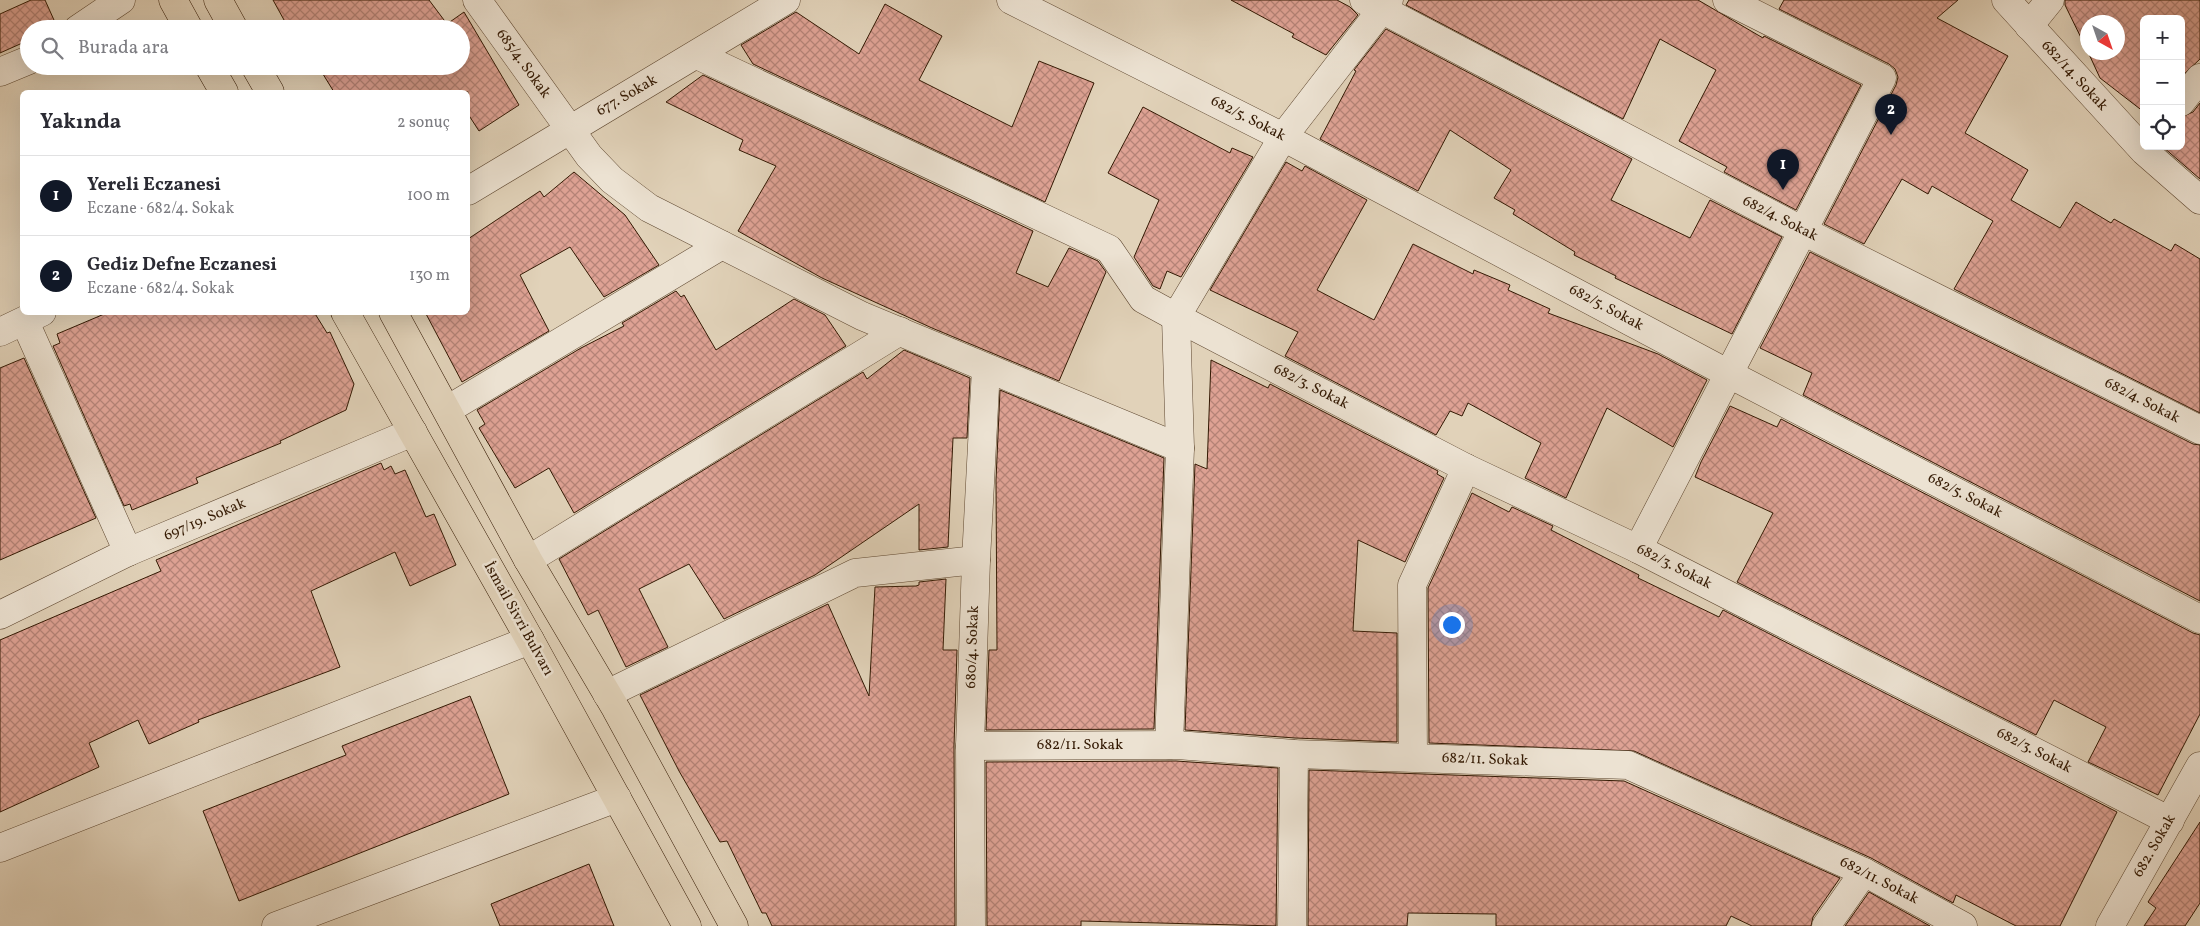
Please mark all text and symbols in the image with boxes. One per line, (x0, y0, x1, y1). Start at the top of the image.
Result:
north arrow (2080, 15, 2125, 60)
map controls (2140, 15, 2185, 150)
button: + (2140, 15, 2185, 60)
search box (20, 20, 470, 75)
street label: 685/4. Sokak (491, 25, 555, 103)
icon: search (38, 34, 66, 62)
text: Burada ara (78, 35, 169, 61)
street label: 682/14. Sokak (2036, 36, 2112, 116)
button: − (2140, 60, 2185, 105)
street label: 677. Sokak (593, 70, 661, 122)
street label: 682/5. Sokak (1207, 91, 1289, 147)
pin: 2 (1875, 94, 1907, 135)
button: locate (2140, 105, 2185, 150)
text: Yakında (40, 108, 121, 137)
text: 2 sonuç (397, 112, 450, 134)
pin: 1 (1767, 149, 1799, 190)
text: Yereli Eczanesi (87, 172, 221, 198)
text: 1 (53, 185, 59, 207)
text: 100 m (407, 185, 450, 207)
street label: 682/4. Sokak (1739, 191, 1821, 247)
text: Eczane · 682/4. Sokak (87, 198, 234, 220)
text: Gediz Defne Eczanesi (87, 252, 277, 278)
text: 2 (52, 265, 60, 287)
text: 130 m (409, 265, 450, 287)
text: Eczane · 682/4. Sokak (87, 278, 234, 300)
street label: 682/5. Sokak (1565, 280, 1647, 336)
street label: 682/3. Sokak (1269, 359, 1353, 415)
street label: 682/4. Sokak (2101, 373, 2183, 429)
street label: 682/5. Sokak (1924, 468, 2006, 524)
street label: 697/19. Sokak (161, 493, 249, 547)
street label: 682/3. Sokak (1632, 539, 1716, 595)
street label: İsmail Sivri Bulvarı (478, 558, 558, 680)
street label: 680/4. Sokak (961, 605, 985, 689)
your location (1439, 612, 1465, 638)
street label: 682/3. Sokak (1992, 723, 2076, 779)
street label: 682/11. Sokak (1037, 735, 1123, 756)
street label: 682/11. Sokak (1441, 748, 1529, 772)
street label: 682. Sokak (2128, 811, 2182, 881)
street label: 682/11. Sokak (1836, 852, 1922, 910)

